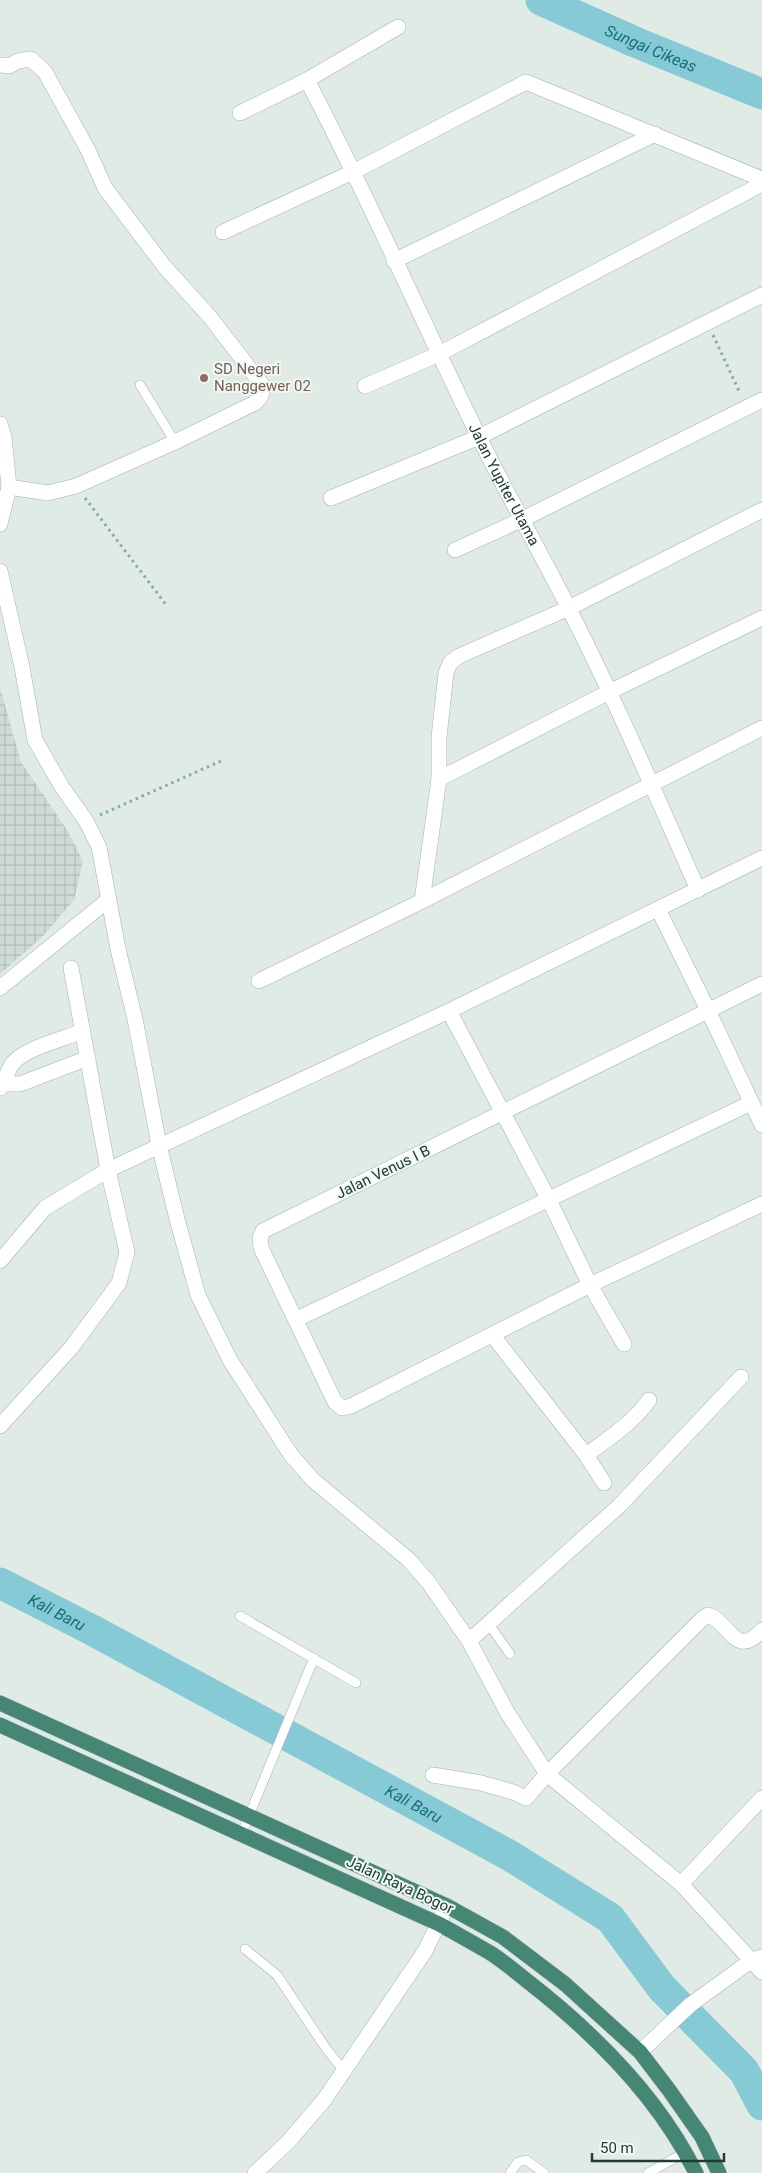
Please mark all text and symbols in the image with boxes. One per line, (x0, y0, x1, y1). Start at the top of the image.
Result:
water label: Sungai Cikeas (602, 21, 699, 76)
place label: SD Negeri Nanggewer 02 (214, 360, 311, 395)
marker: SD Negeri Nanggewer 02 (198, 372, 210, 384)
street label: Jalan Yupiter Utama (465, 421, 543, 549)
street label: Jalan Venus I B (333, 1141, 433, 1203)
water label: Kali Baru (25, 1590, 89, 1635)
water label: Kali Baru (382, 1781, 446, 1827)
street label: Jalan Raya Bogor (343, 1852, 457, 1918)
scale bar (592, 2130, 724, 2162)
text: 50 m (600, 2139, 634, 2157)

